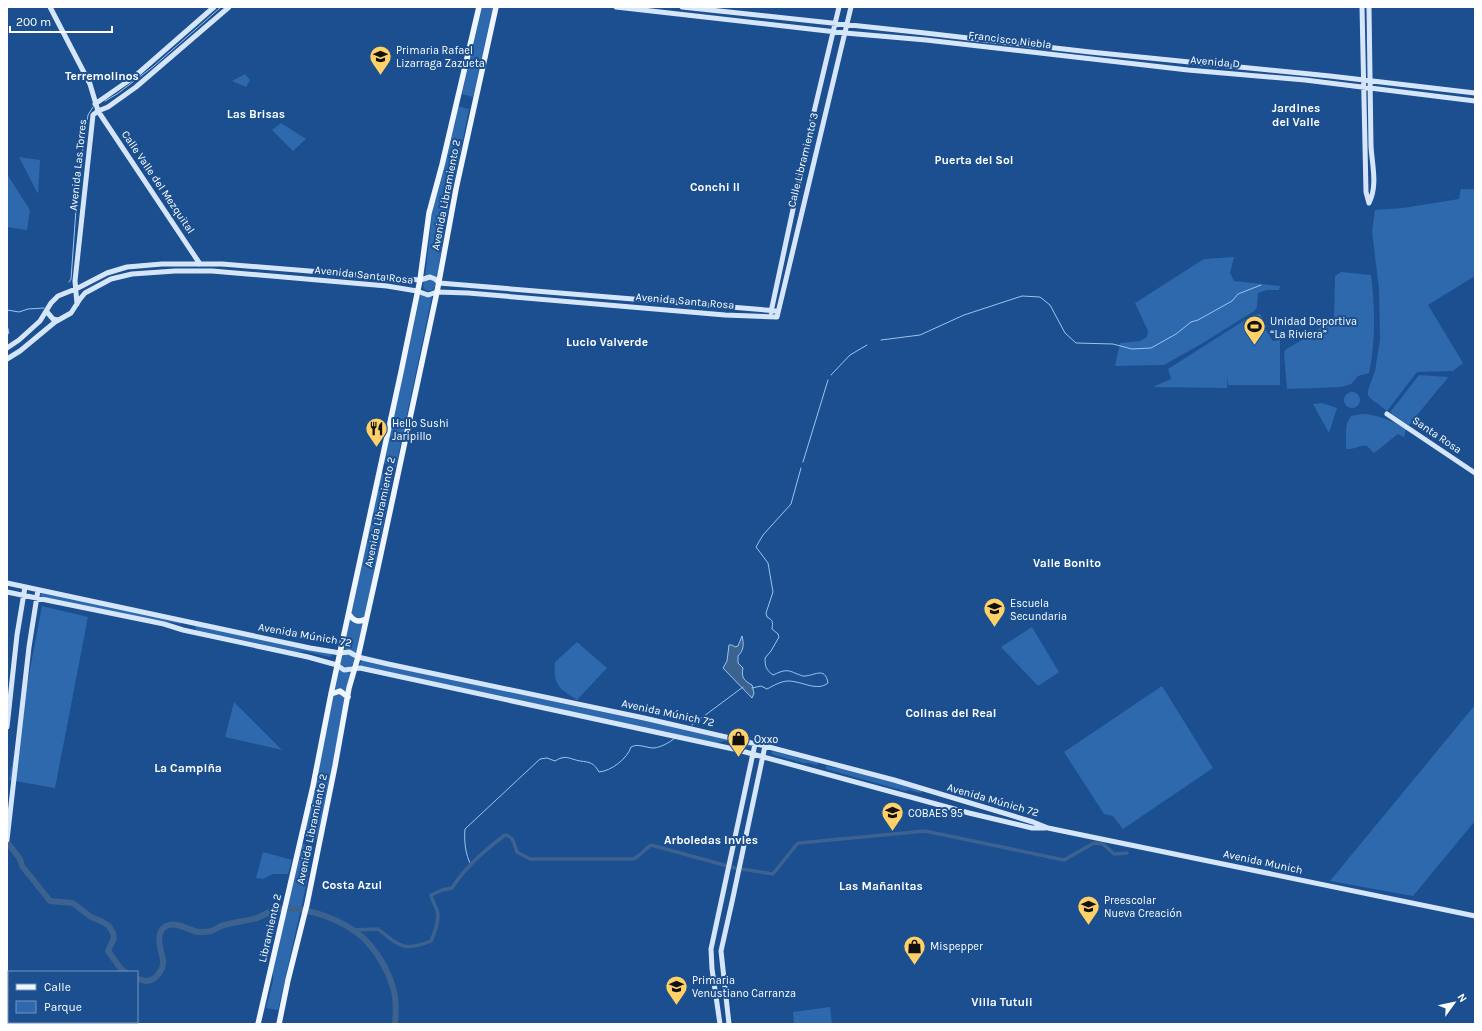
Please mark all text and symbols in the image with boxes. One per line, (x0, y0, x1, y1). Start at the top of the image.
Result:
scale bar (10, 8, 112, 34)
text: 200 m (16, 15, 51, 29)
street label: Francisco Niebla (968, 28, 1052, 52)
school or university icon: Primaria Rafael Lizarraga Zazueta (367, 43, 393, 76)
place label: Primaria Rafael Lizarraga Zazueta (396, 44, 485, 70)
street label: Avenida D (1190, 53, 1240, 71)
district label: Terremolinos (65, 69, 139, 83)
district label: Jardines del Valle (1272, 101, 1320, 129)
district label: Las Brisas (227, 107, 285, 121)
street label: Calle Libramiento 3 (785, 111, 821, 209)
street label: Avenida Las Torres (67, 118, 89, 211)
street label: Calle Valle del Mezquital (119, 128, 197, 236)
street label: Avenida Libramiento 2 (429, 139, 463, 251)
district label: Puerta del Sol (935, 153, 1013, 167)
district label: Conchi II (690, 180, 740, 194)
street label: Avenida Santa Rosa (314, 263, 414, 287)
street label: Avenida Santa Rosa (635, 290, 735, 312)
sports icon: Unidad Deportiva “La Riviera” (1241, 314, 1267, 347)
place label: Unidad Deportiva “La Riviera” (1270, 315, 1357, 341)
district label: Lucio Valverde (566, 335, 648, 349)
street label: Santa Rosa (1410, 414, 1464, 456)
restaurant icon: Hello Sushi Jaripillo (363, 416, 389, 449)
place label: Hello Sushi Jaripillo (392, 417, 449, 443)
street label: Avenida Libramiento 2 (362, 456, 398, 568)
district label: Valle Bonito (1033, 556, 1101, 570)
school or university icon: Escuela Secundaria (982, 596, 1008, 629)
place label: Escuela Secundaria (1010, 597, 1067, 623)
street label: Avenida Múnich 72 (257, 620, 353, 650)
street label: Avenida Múnich 72 (620, 697, 716, 729)
district label: Colinas del Real (905, 706, 997, 720)
shop icon: Oxxo (725, 726, 751, 759)
place label: Oxxo (754, 733, 778, 746)
district label: La Campiña (154, 761, 222, 775)
street label: Avenida Libramiento 2 (294, 773, 330, 885)
street label: Avenida Múnich 72 (946, 781, 1040, 819)
school or university icon: COBAES 95 (879, 800, 905, 833)
place label: COBAES 95 (908, 807, 963, 820)
district label: Arboledas Invies (664, 833, 758, 847)
street label: Avenida Munich (1222, 847, 1304, 877)
district label: Costa Azul (322, 878, 382, 892)
district label: Las Mañanitas (839, 879, 923, 893)
street label: Libramiento 2 (256, 892, 284, 964)
school or university icon: Preescolar Nueva Creación (1075, 893, 1101, 926)
place label: Preescolar Nueva Creación (1104, 894, 1182, 920)
shop icon: Mispepper (902, 933, 928, 966)
place label: Mispepper (930, 940, 983, 953)
legend (8, 971, 138, 1023)
school or university icon: Primaria Venustiano Carranza (664, 973, 690, 1006)
place label: Primaria Venustiano Carranza (692, 974, 796, 1000)
text: Calle (44, 980, 71, 994)
north arrow (1434, 983, 1474, 1023)
text: N (1454, 991, 1470, 1005)
district label: Villa Tutuli (971, 995, 1033, 1009)
text: Parque (44, 1000, 82, 1014)

